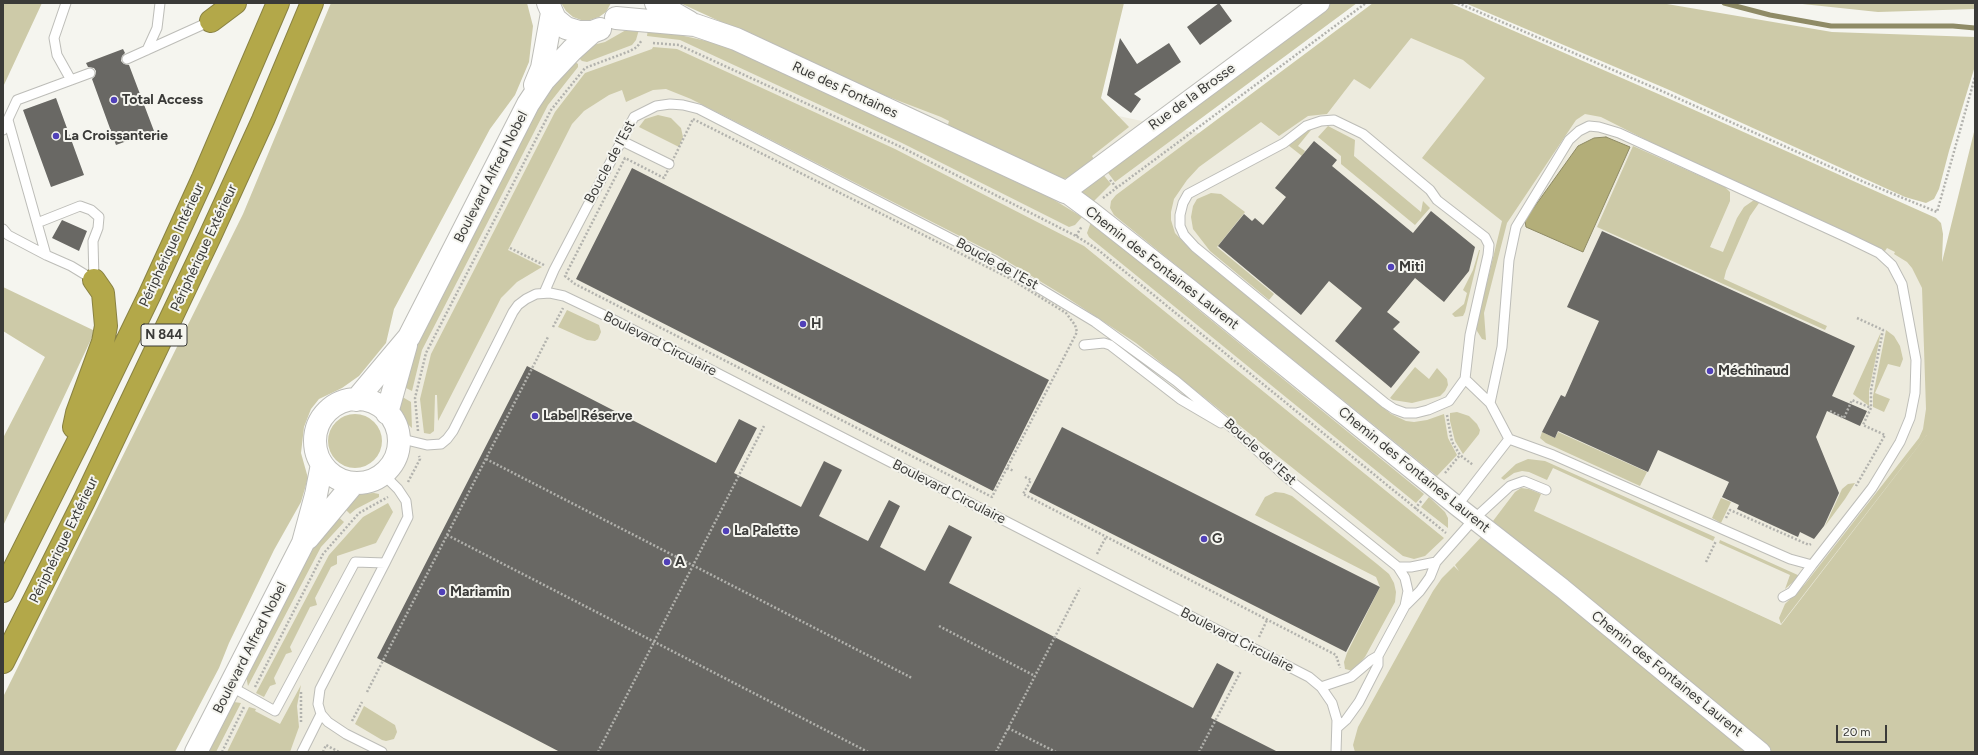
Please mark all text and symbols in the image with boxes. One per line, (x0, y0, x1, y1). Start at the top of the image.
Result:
street label: Rue des Fontaines (790, 58, 900, 122)
street label: Rue de la Brosse (1145, 60, 1239, 134)
place label: Total Access (122, 92, 203, 108)
marker: Total Access (109, 95, 119, 105)
street label: Boulevard Alfred Nobel (451, 108, 531, 246)
street label: Boucle de l'Est (581, 118, 639, 206)
place label: La Croissanterie (64, 128, 168, 144)
marker: La Croissanterie (51, 131, 61, 141)
street label: Périphérique Intérieur (136, 180, 208, 310)
street label: Périphérique Extérieur (167, 182, 241, 314)
street label: Chemin des Fontaines Laurent (1082, 203, 1242, 333)
street label: Boucle de l'Est (953, 234, 1041, 294)
place label: Miti (1399, 259, 1424, 275)
marker: Miti (1386, 262, 1396, 272)
street label: Boulevard Circulaire (601, 308, 719, 380)
place label: H (811, 316, 821, 332)
marker: H (798, 319, 808, 329)
road number: N 844 (141, 324, 187, 346)
place label: Méchinaud (1718, 363, 1789, 379)
marker: Méchinaud (1705, 366, 1715, 376)
street label: Chemin des Fontaines Laurent (1335, 404, 1493, 536)
place label: Label Réserve (543, 408, 633, 424)
marker: Label Réserve (530, 411, 540, 421)
street label: Boucle de l'Est (1220, 415, 1300, 489)
street label: Boulevard Circulaire (890, 456, 1008, 528)
street label: Périphérique Extérieur (26, 474, 102, 606)
place label: La Palette (734, 523, 798, 539)
marker: La Palette (721, 526, 731, 536)
place label: G (1212, 531, 1222, 547)
marker: G (1199, 534, 1209, 544)
place label: A (675, 554, 685, 570)
marker: A (662, 557, 672, 567)
street label: Boulevard Alfred Nobel (210, 579, 290, 717)
place label: Mariamin (450, 584, 510, 600)
marker: Mariamin (437, 587, 447, 597)
street label: Boulevard Circulaire (1178, 604, 1296, 676)
street label: Chemin des Fontaines Laurent (1588, 608, 1746, 740)
scale bar (1838, 717, 1889, 743)
text: 20 m (1843, 725, 1871, 739)

